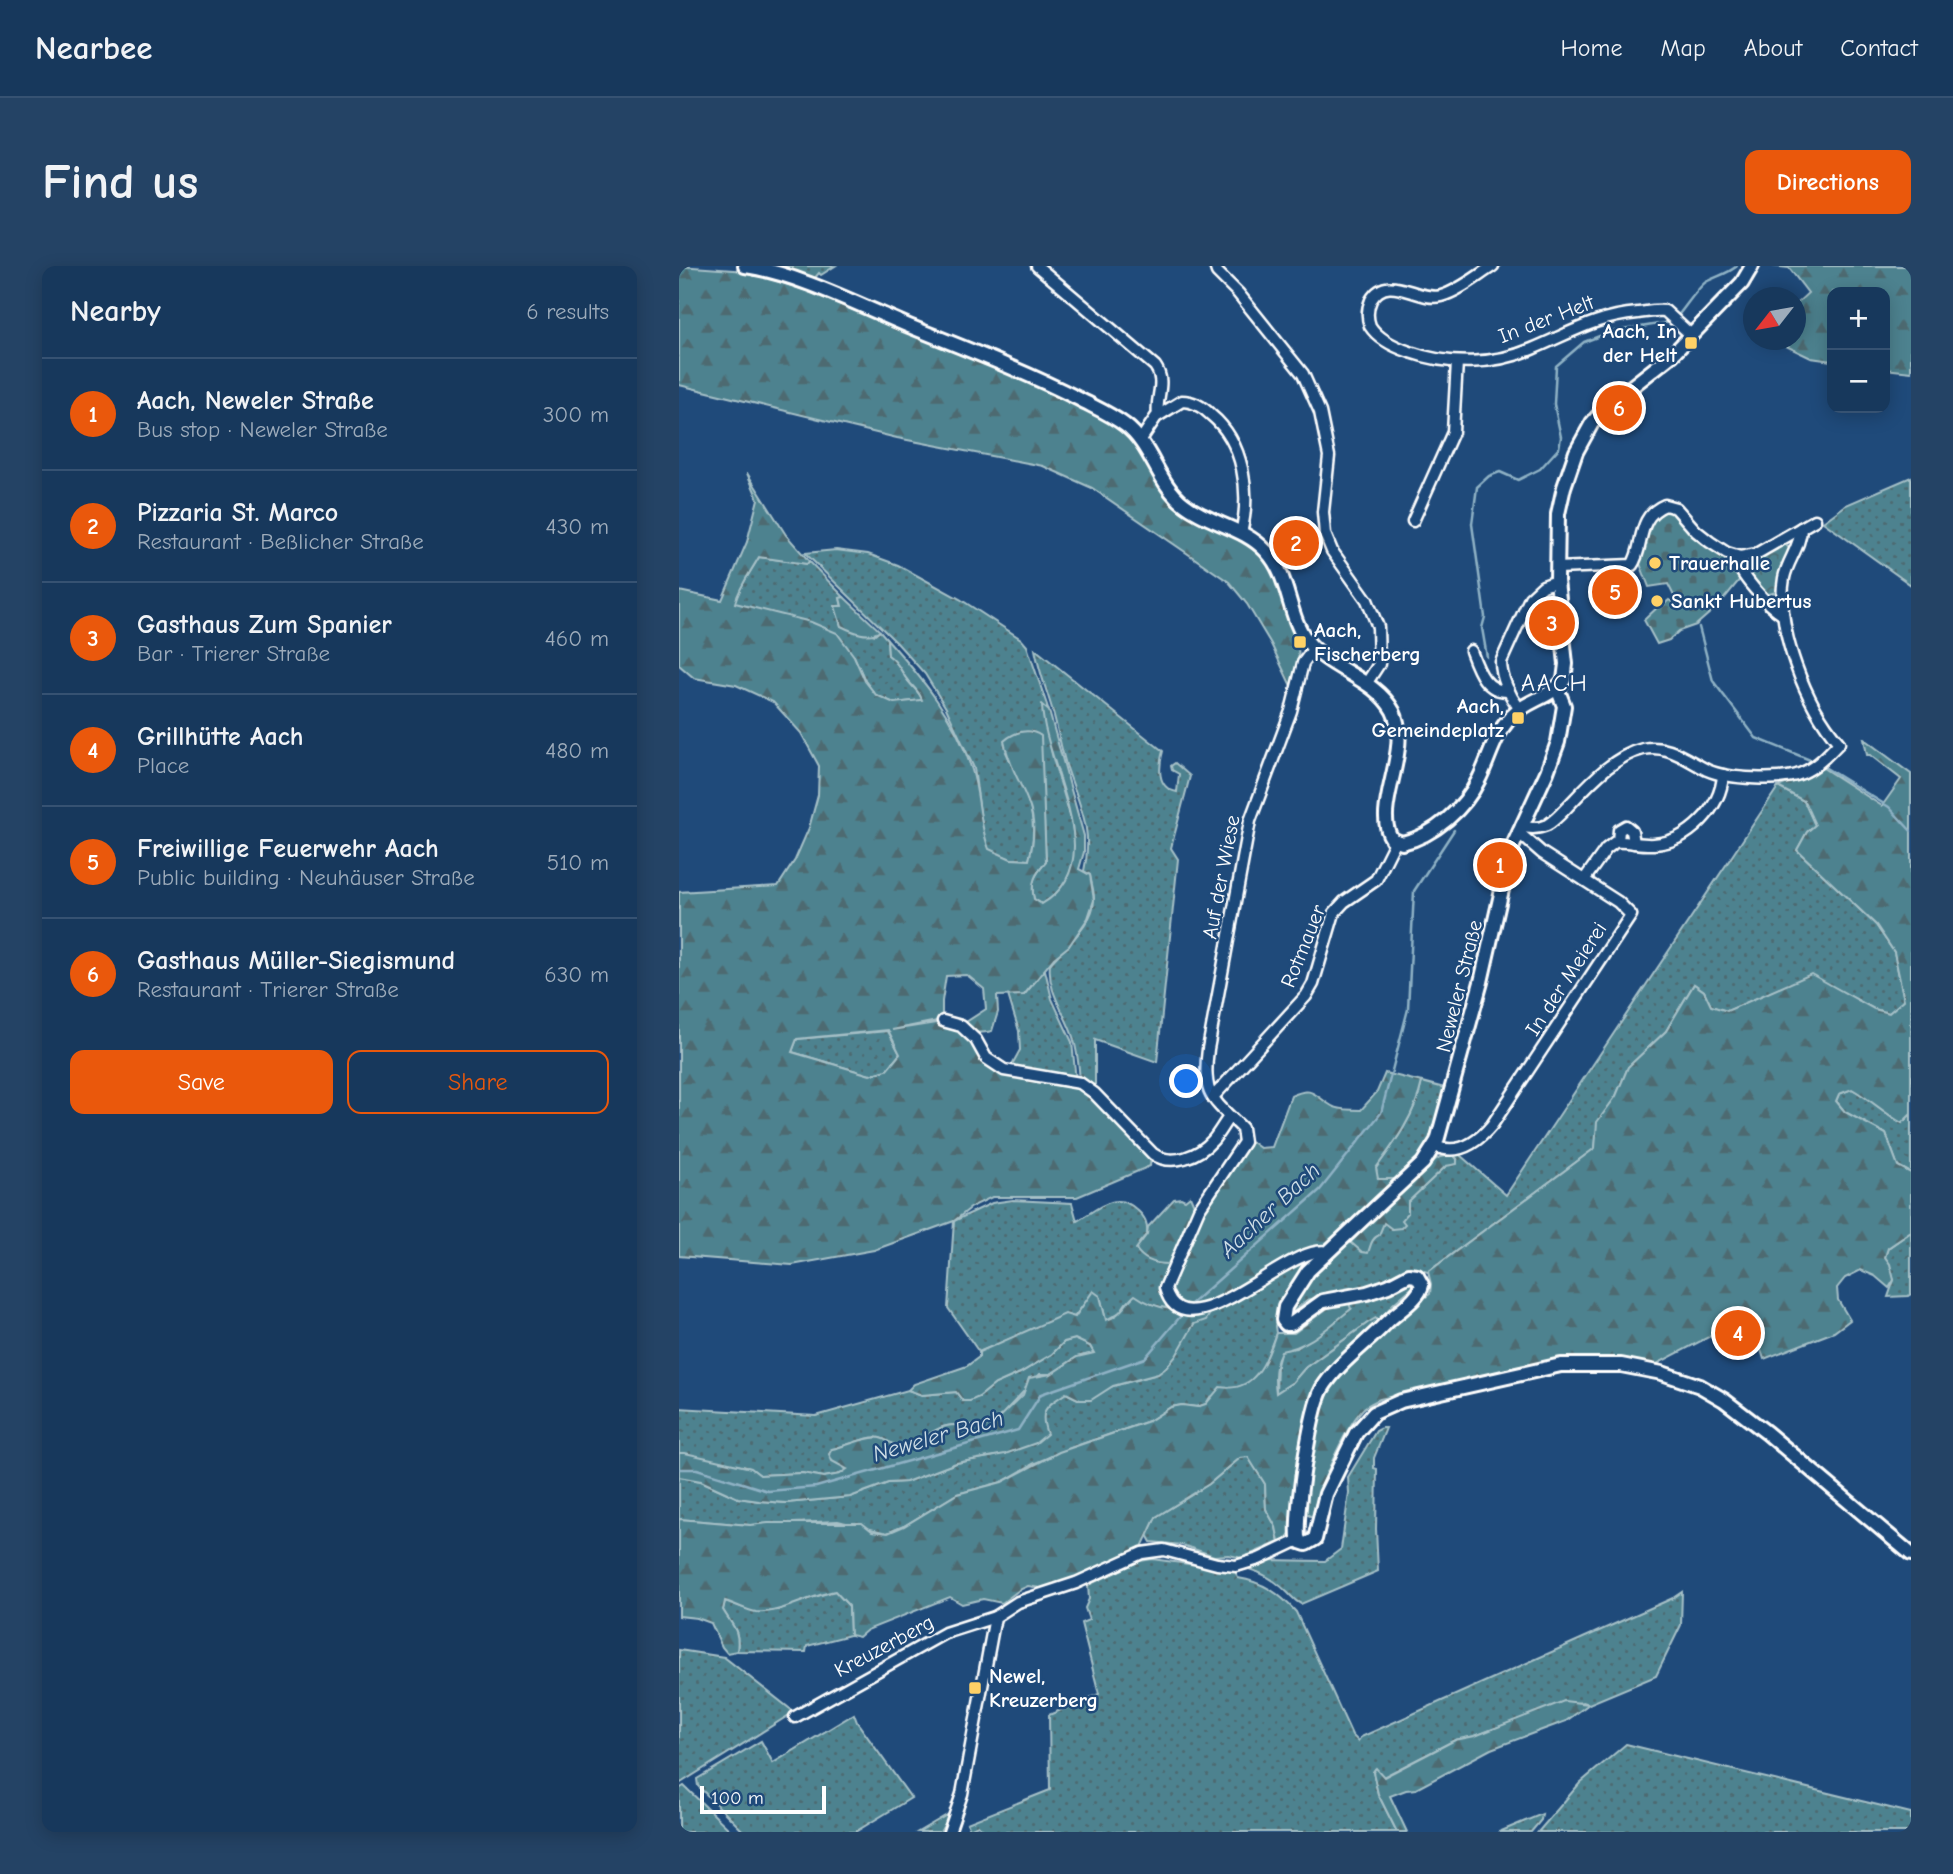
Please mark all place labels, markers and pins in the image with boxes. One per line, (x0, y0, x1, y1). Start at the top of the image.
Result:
place label: Aach, In der Helt (1602, 319, 1678, 367)
marker: Aach, In der Helt (1683, 335, 1699, 351)
pin: 6 (1596, 382, 1642, 434)
pin: 2 (1273, 517, 1319, 569)
place label: Trauerhalle (1669, 551, 1770, 575)
marker: Trauerhalle (1647, 555, 1663, 571)
pin: 5 (1592, 566, 1638, 618)
place label: Sankt Hubertus (1671, 589, 1812, 613)
marker: Sankt Hubertus (1649, 593, 1665, 609)
pin: 3 (1529, 597, 1575, 649)
place label: Aach, Fischerberg (1314, 618, 1421, 666)
marker: Aach, Fischerberg (1292, 634, 1308, 650)
place label: Aach, Gemeindeplatz (1372, 694, 1504, 742)
marker: Aach, Gemeindeplatz (1510, 710, 1526, 726)
pin: 1 (1477, 839, 1523, 891)
pin: 4 (1715, 1307, 1761, 1359)
place label: Newel, Kreuzerberg (989, 1664, 1098, 1712)
marker: Newel, Kreuzerberg (967, 1680, 983, 1696)

